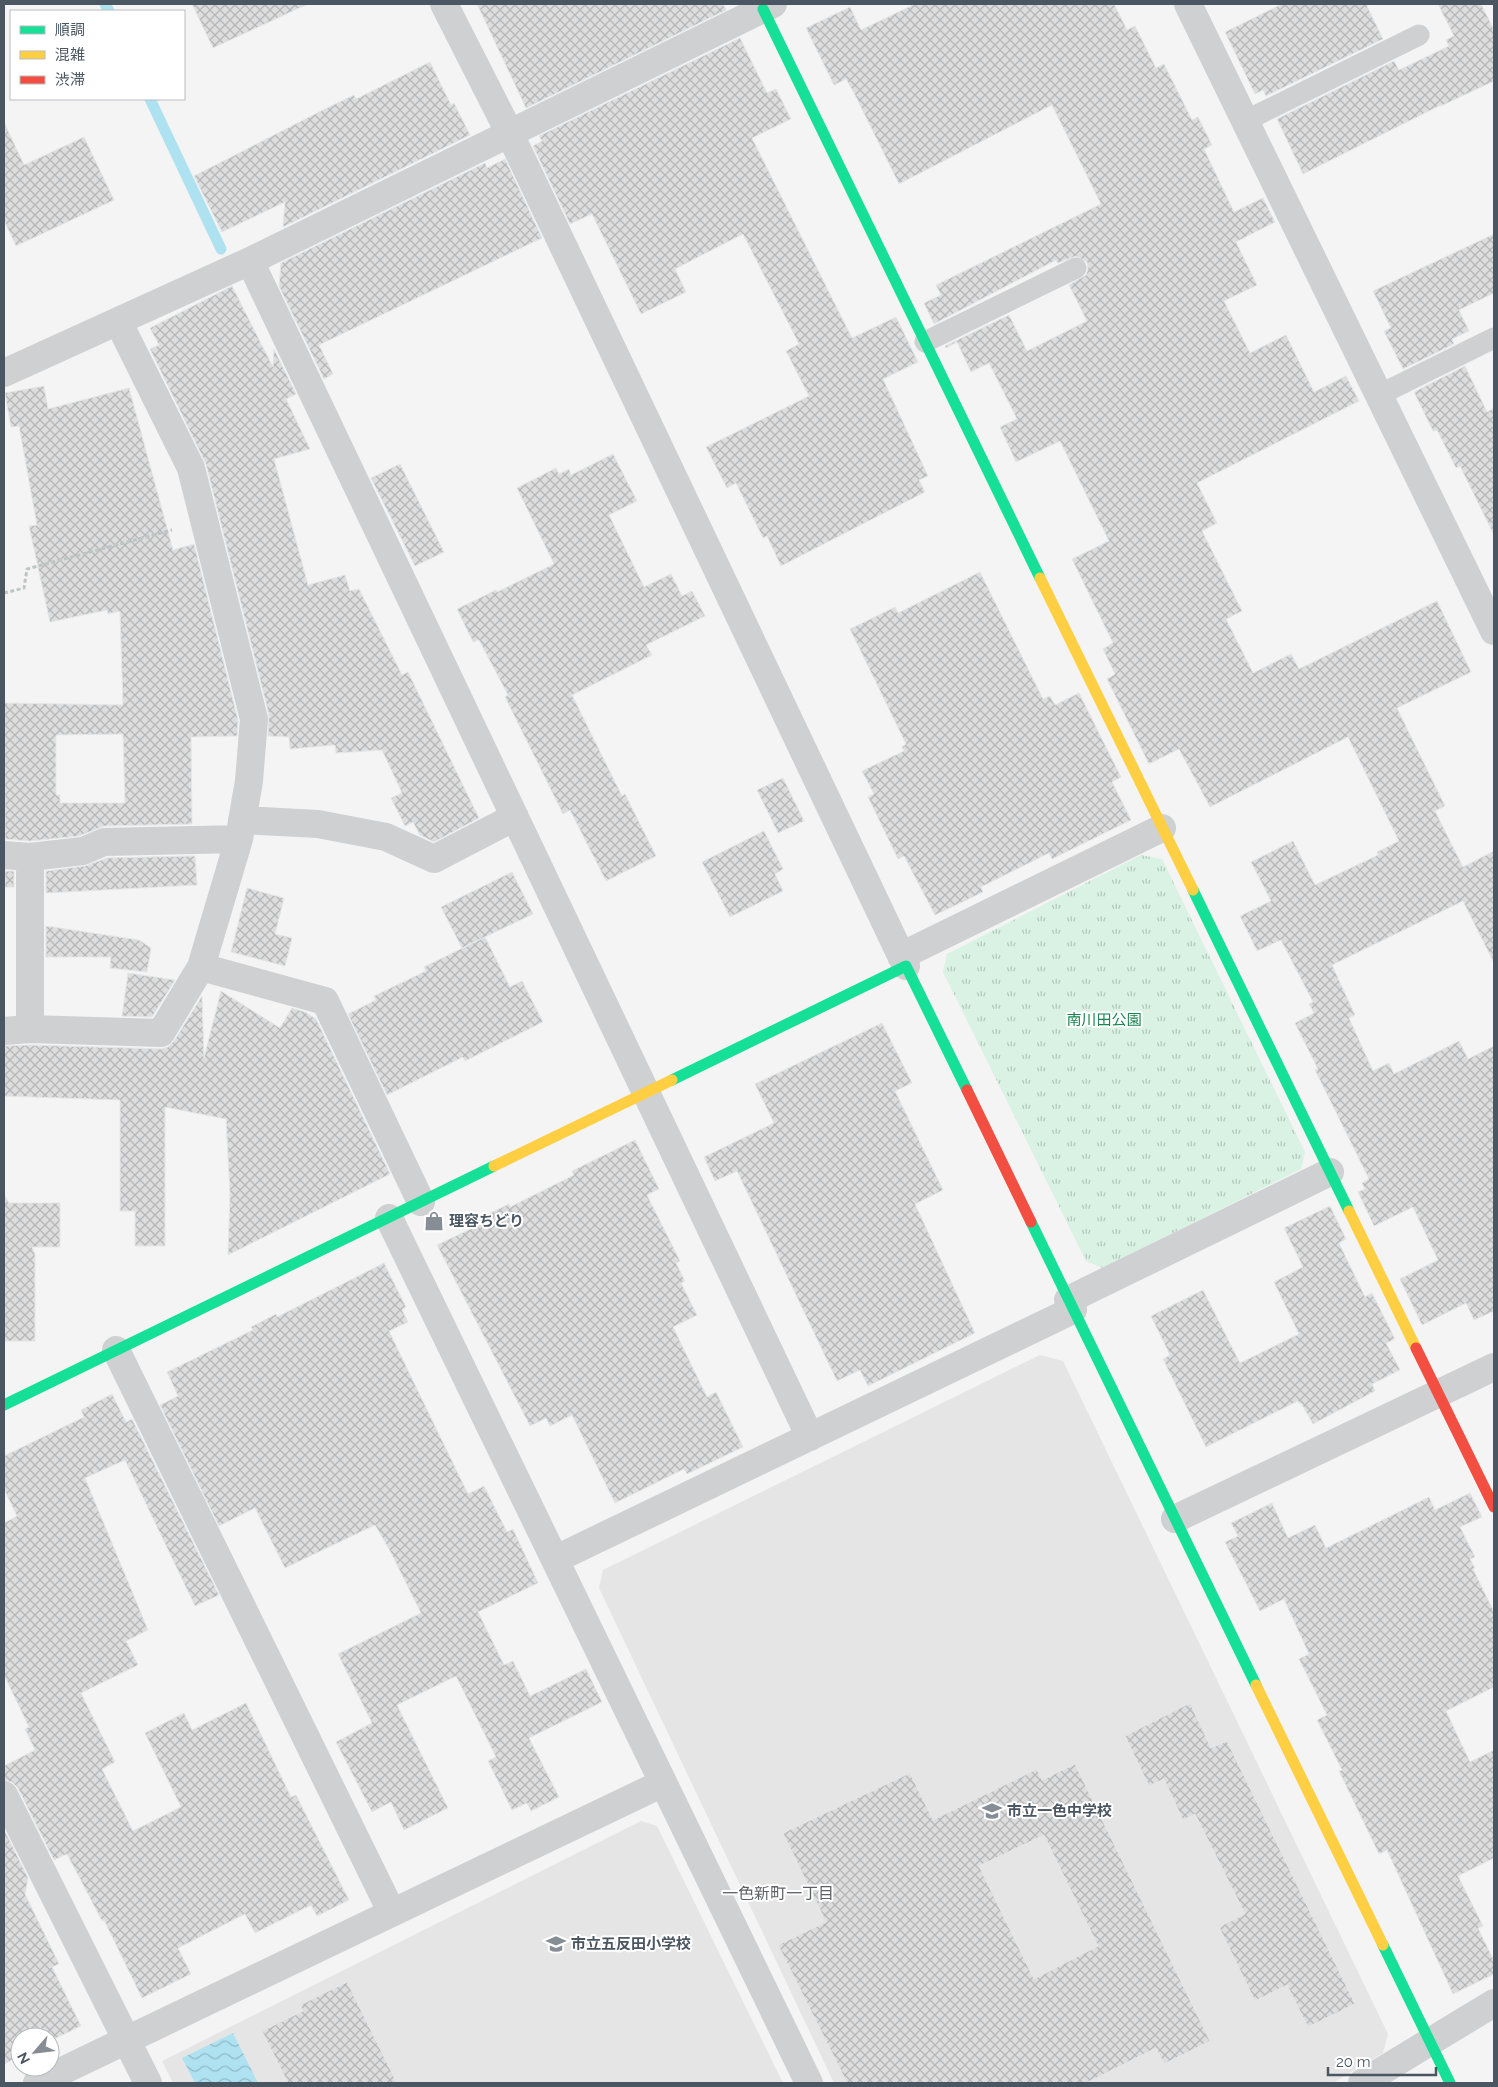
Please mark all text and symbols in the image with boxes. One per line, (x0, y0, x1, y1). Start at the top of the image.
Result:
legend (10, 10, 185, 100)
text: 順調 (55, 21, 85, 39)
text: 混雑 (55, 46, 85, 64)
text: 渋滞 (55, 71, 85, 89)
park label: 南川田公園 (1066, 1011, 1142, 1029)
shop icon: 理容ちどり (423, 1210, 445, 1232)
place label: 理容ちどり (449, 1212, 524, 1230)
school or university icon: 市立一色中学校 (981, 1800, 1003, 1822)
place label: 市立一色中学校 (1007, 1802, 1112, 1820)
district label: 一色新町一丁目 (722, 1884, 834, 1903)
school or university icon: 市立五反田小学校 (545, 1933, 567, 1955)
place label: 市立五反田小学校 (571, 1935, 691, 1953)
north arrow (10, 2027, 60, 2077)
scale bar (1328, 2044, 1436, 2076)
text: N (14, 2050, 33, 2067)
text: 20 m (1336, 2053, 1371, 2071)

